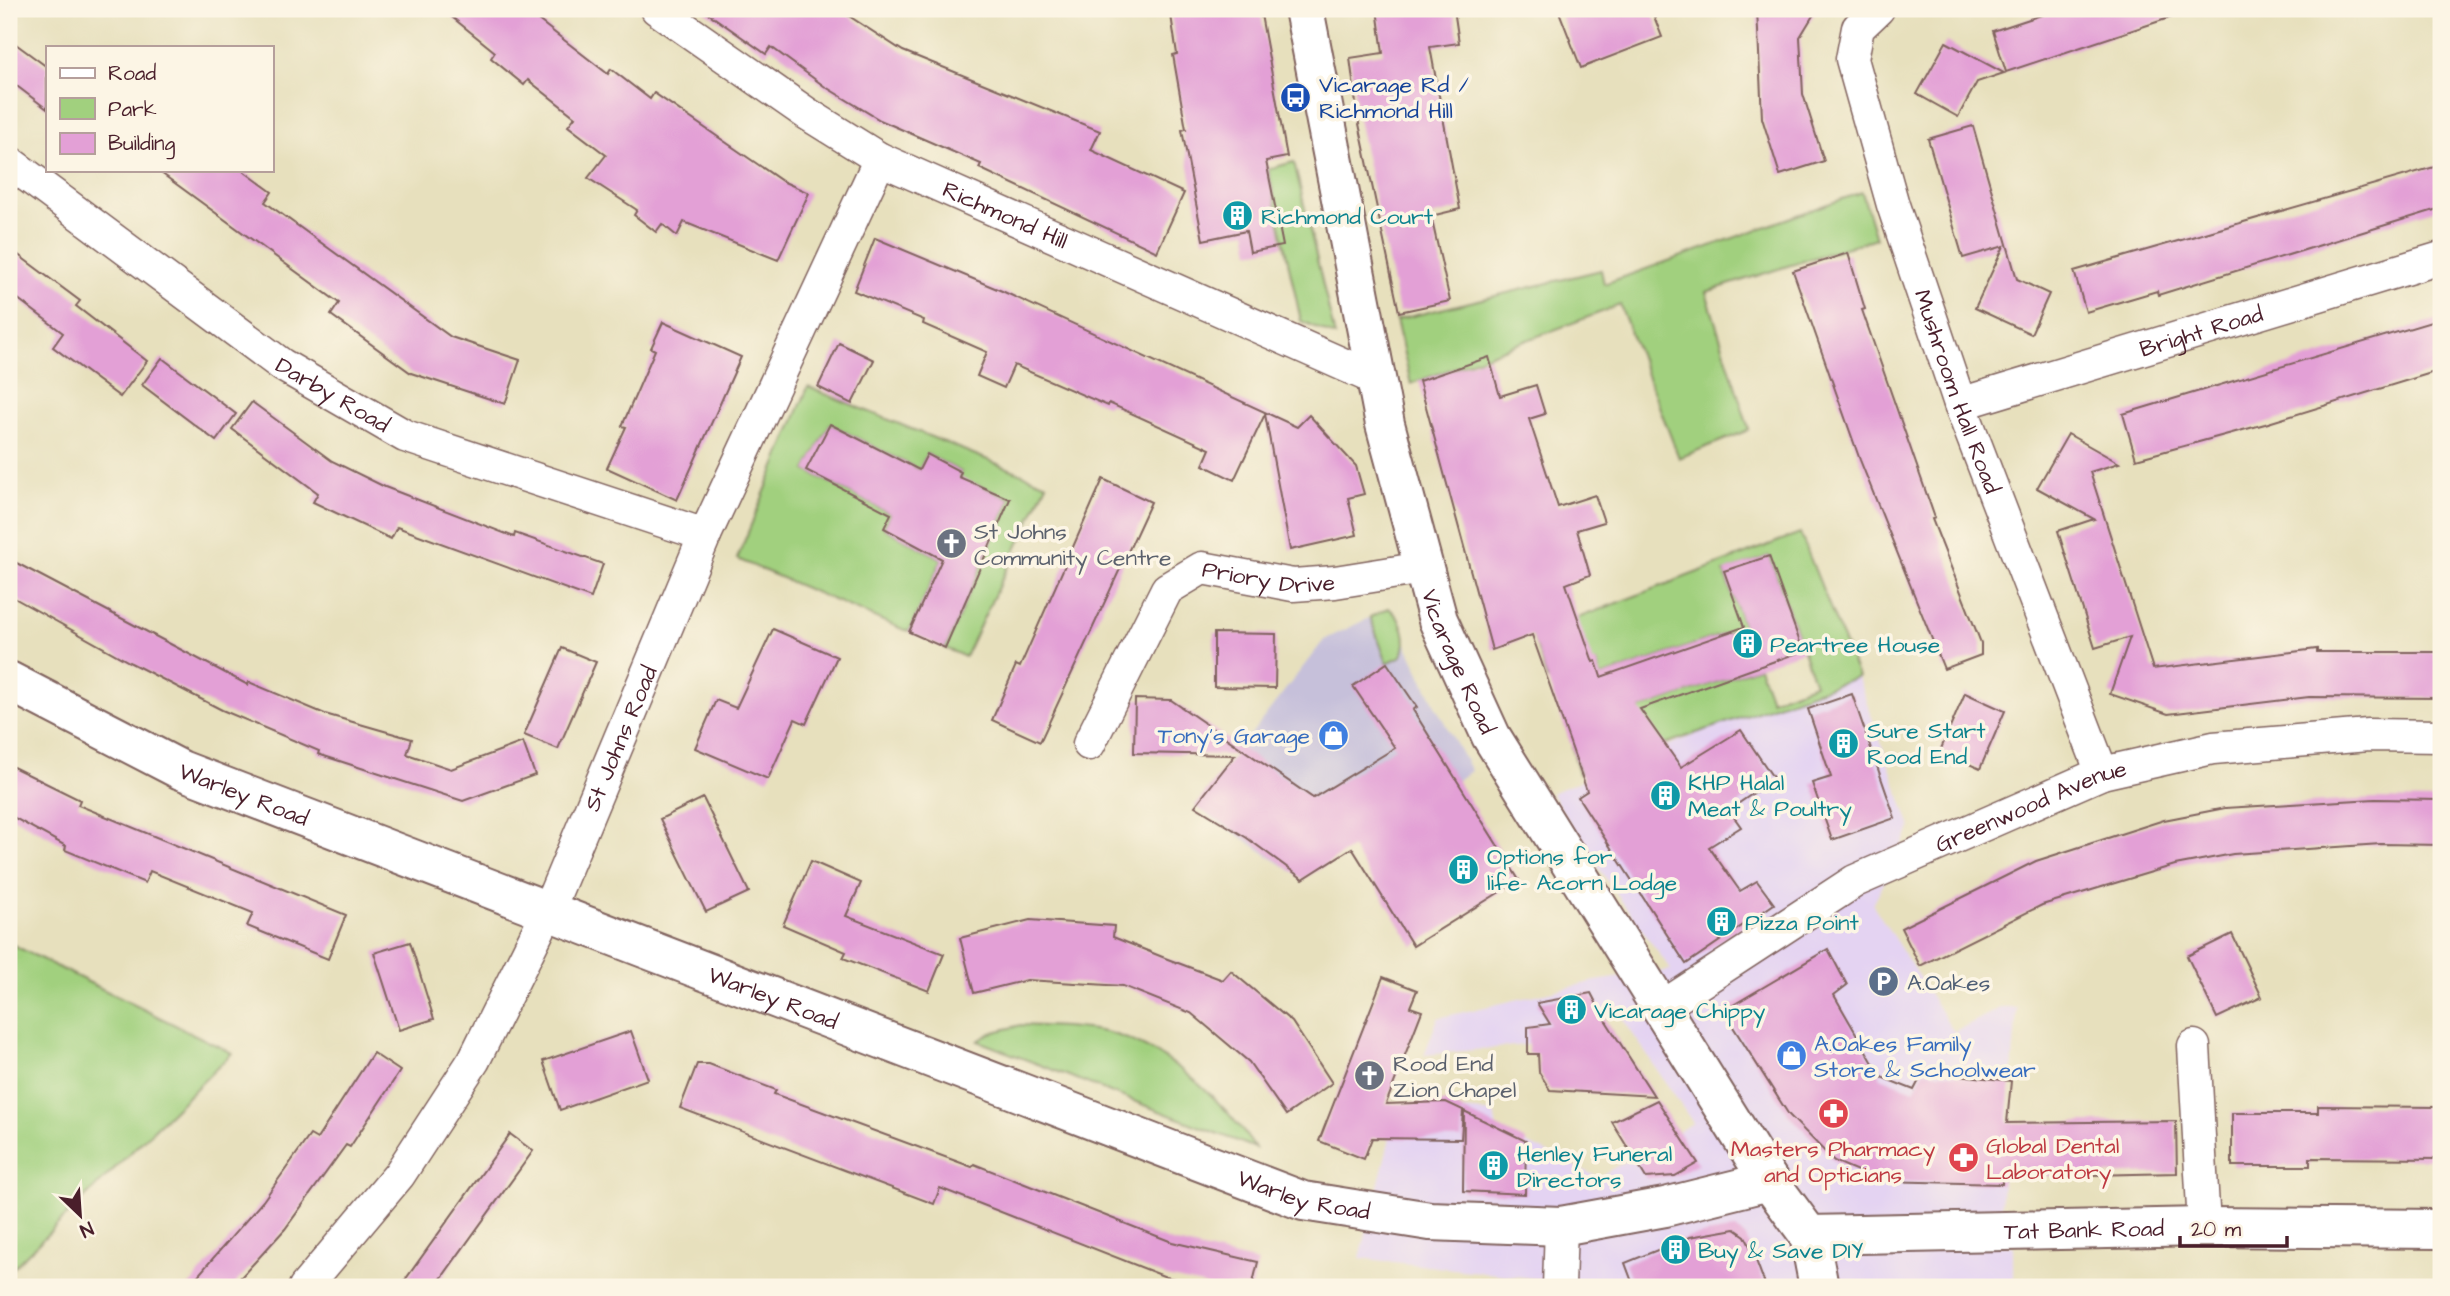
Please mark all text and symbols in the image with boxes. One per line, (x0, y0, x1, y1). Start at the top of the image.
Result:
legend (46, 46, 273, 172)
text: Road (108, 59, 156, 88)
place label: Vicarage Rd / Richmond Hill (1319, 69, 1469, 127)
bus stop icon: Vicarage Rd / Richmond Hill (1279, 80, 1313, 114)
text: Park (108, 95, 157, 124)
text: Building (108, 129, 176, 160)
street label: Richmond Hill (937, 174, 1073, 257)
building icon: Richmond Court (1221, 199, 1255, 233)
place label: Richmond Court (1261, 201, 1434, 233)
street label: Mushroom Hall Road (1906, 286, 2008, 498)
street label: Bright Road (2136, 298, 2267, 366)
street label: Darby Road (269, 350, 396, 441)
place label: St Johns Community Centre (974, 516, 1171, 575)
church icon: St Johns Community Centre (934, 527, 968, 561)
street label: Priory Drive (1200, 553, 1336, 602)
street label: Vicarage Road (1413, 586, 1503, 740)
building icon: Peartree House (1730, 627, 1764, 661)
place label: Peartree House (1770, 629, 1940, 661)
street label: St Johns Road (576, 661, 666, 816)
place label: Sure Start Rood End (1867, 715, 1986, 773)
shop icon: Tony's Garage (1316, 718, 1350, 752)
place label: Tony's Garage (1158, 720, 1310, 753)
building icon: Sure Start Rood End (1827, 726, 1861, 760)
street label: Greenwood Avenue (1930, 753, 2130, 861)
street label: Warley Road (174, 756, 313, 835)
place label: KHP Halal Meat & Poultry (1688, 767, 1852, 826)
building icon: KHP Halal Meat & Poultry (1648, 778, 1682, 812)
place label: Options for life- Acorn Lodge (1487, 841, 1677, 900)
building icon: Options for life- Acorn Lodge (1447, 852, 1481, 886)
building icon: Pizza Point (1705, 905, 1739, 939)
place label: Pizza Point (1745, 907, 1859, 939)
street label: Warley Road (703, 959, 843, 1038)
parking icon: A.Oakes (1867, 965, 1901, 999)
place label: A.Oakes (1907, 967, 1990, 999)
building icon: Vicarage Chippy (1554, 993, 1588, 1027)
place label: Vicarage Chippy (1594, 995, 1766, 1028)
place label: A.Oakes Family Store & Schoolwear (1814, 1028, 2036, 1086)
shop icon: A.Oakes Family Store & Schoolwear (1774, 1039, 1808, 1073)
place label: Rood End Zion Chapel (1393, 1048, 1516, 1106)
church icon: Rood End Zion Chapel (1353, 1059, 1387, 1093)
pharmacy icon: Masters Pharmacy and Opticians (1816, 1097, 1850, 1131)
place label: Global Dental Laboratory (1986, 1130, 2119, 1189)
place label: Masters Pharmacy and Opticians (1731, 1133, 1936, 1191)
place label: Henley Funeral Directors (1517, 1138, 1672, 1196)
pharmacy icon: Global Dental Laboratory (1946, 1141, 1980, 1175)
building icon: Henley Funeral Directors (1477, 1149, 1511, 1183)
street label: Warley Road (1232, 1162, 1373, 1228)
north arrow (46, 1180, 116, 1250)
scale bar (2180, 1205, 2287, 1249)
street label: Tat Bank Road (2003, 1213, 2165, 1248)
text: N (75, 1214, 98, 1244)
text: 20 m (2191, 1215, 2242, 1244)
building icon: Buy & Save DIY (1658, 1233, 1692, 1267)
place label: Buy & Save DIY (1698, 1235, 1863, 1268)

